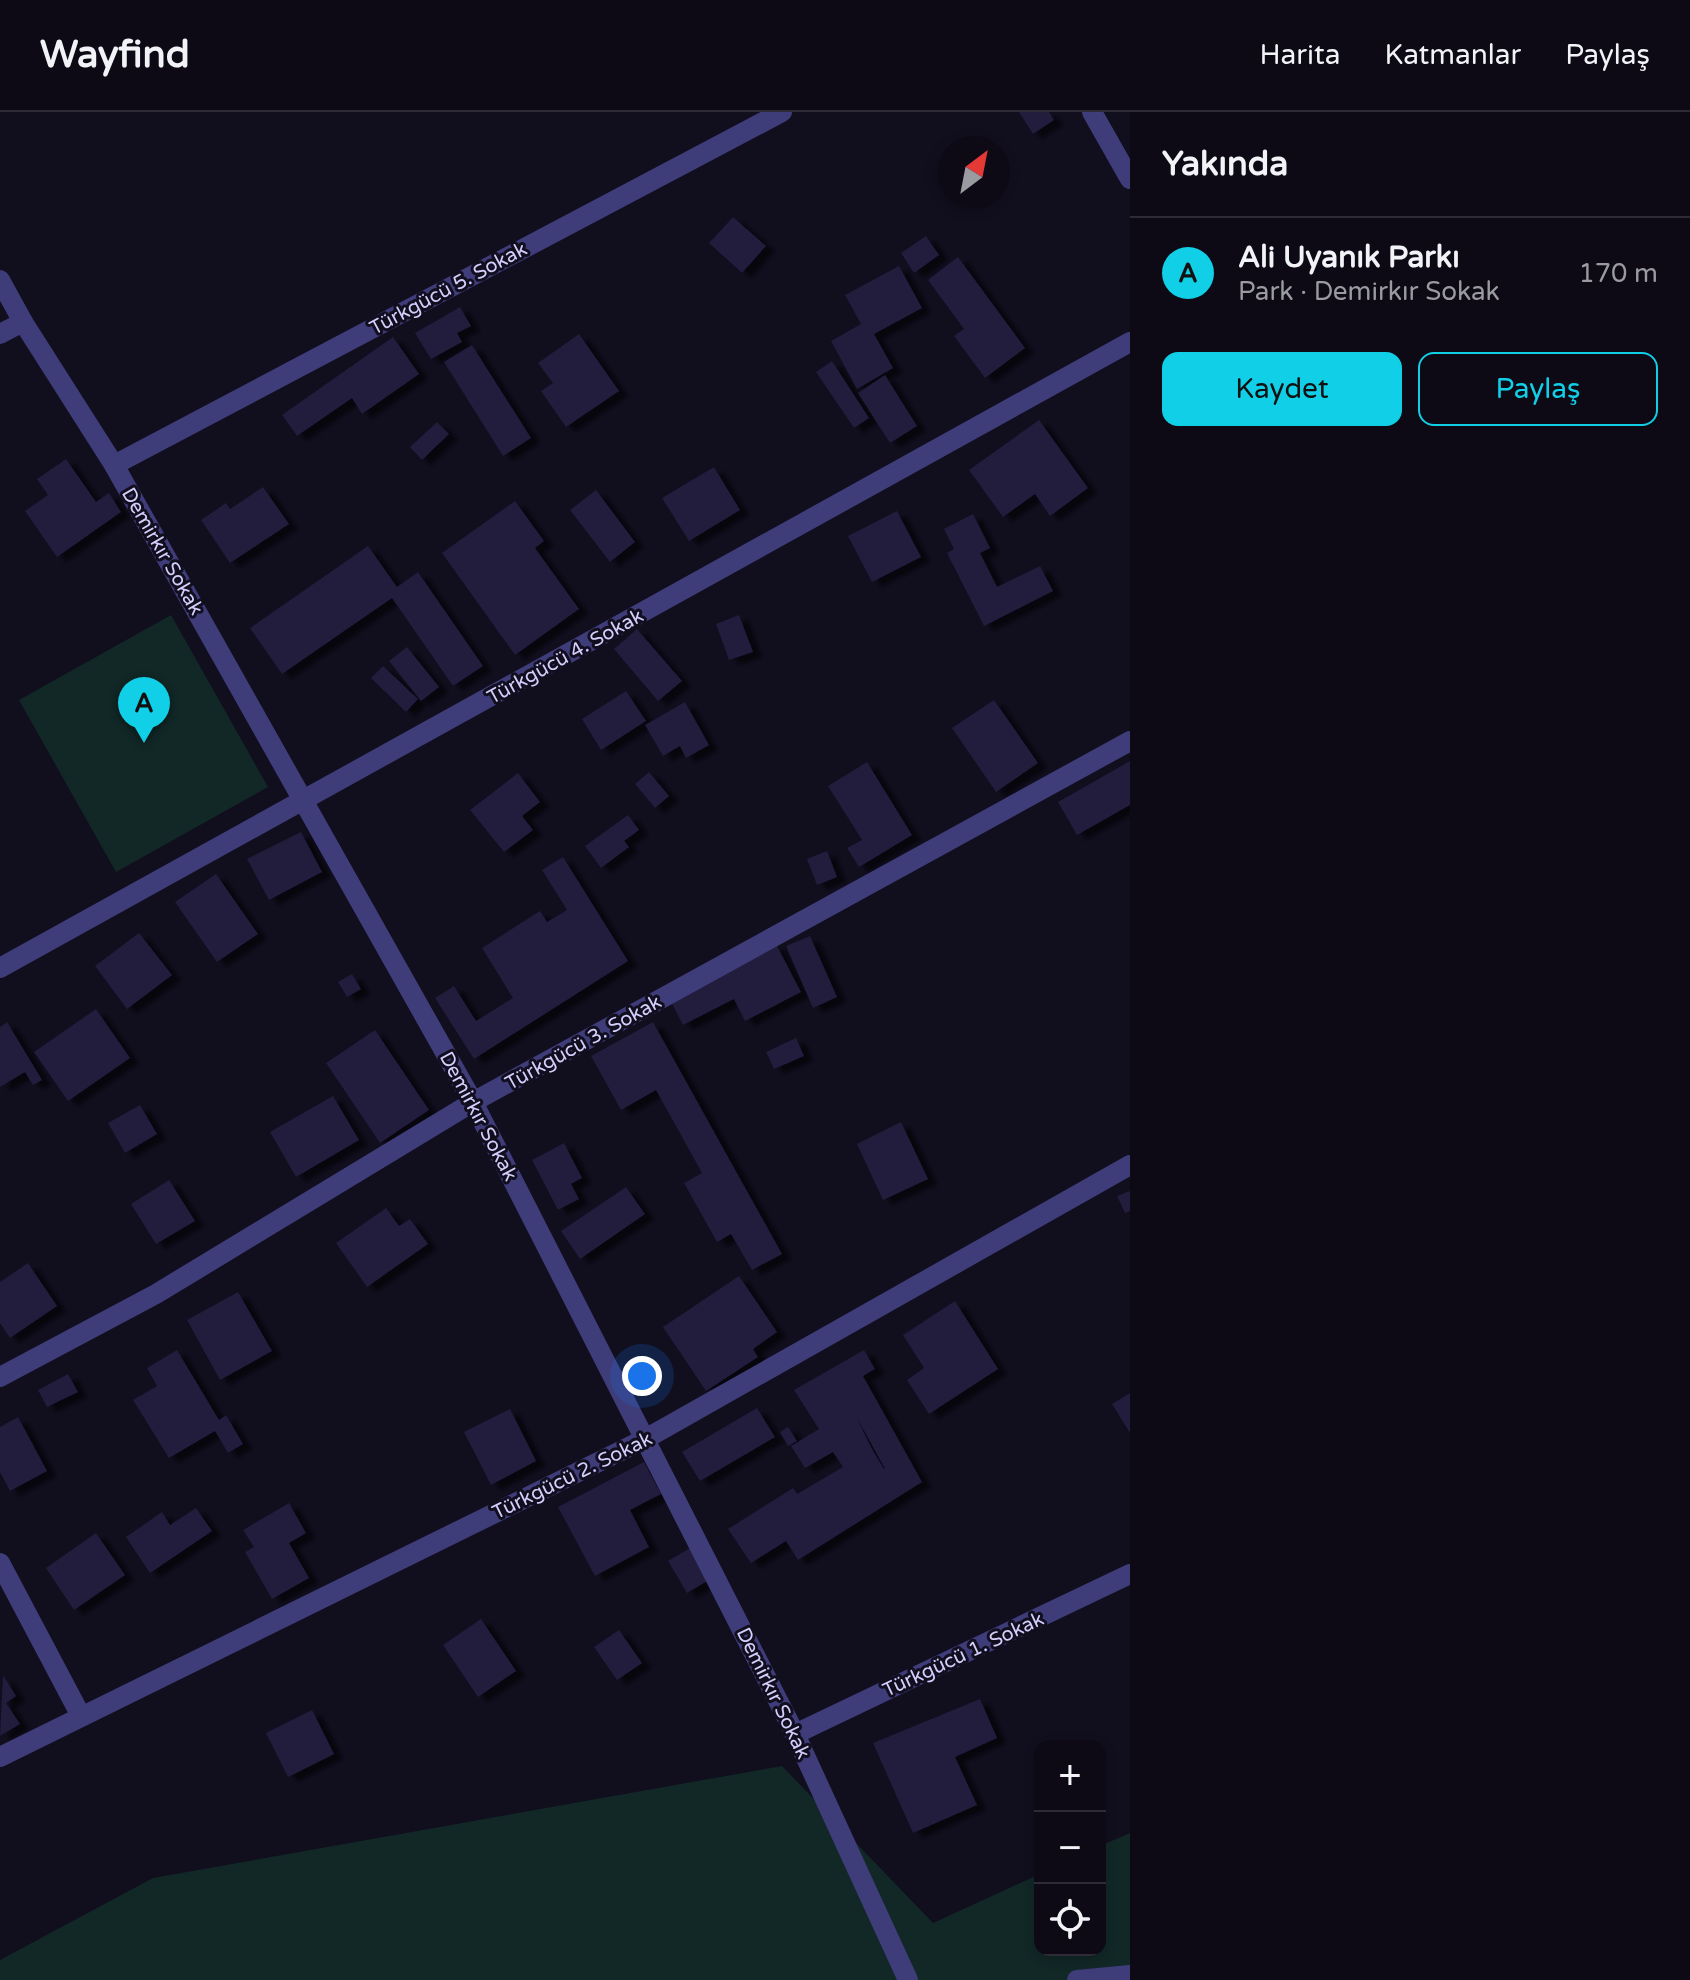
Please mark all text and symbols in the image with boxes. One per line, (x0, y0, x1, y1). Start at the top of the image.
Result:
text: Wayfind (40, 32, 190, 78)
text: Harita (1259, 38, 1340, 72)
text: Katmanlar (1384, 38, 1521, 72)
text: Paylaş (1565, 38, 1650, 72)
north arrow (938, 136, 1010, 208)
text: Yakında (1162, 144, 1288, 185)
street label: Türkgücü 5. Sokak (366, 237, 531, 340)
text: Ali Uyanık Parkı (1238, 239, 1460, 276)
text: A (1178, 258, 1198, 289)
text: 170 m (1578, 258, 1658, 289)
text: Park · Demirkır Sokak (1238, 276, 1500, 307)
button: Kaydet (1162, 352, 1402, 426)
button: Paylaş (1418, 352, 1658, 426)
street label: Demirkır Sokak (116, 484, 208, 620)
street label: Türkgücü 4. Sokak (483, 604, 648, 710)
pin: A (118, 677, 170, 743)
street label: Türkgücü 3. Sokak (501, 990, 666, 1096)
street label: Demirkır Sokak (434, 1048, 522, 1185)
your location (622, 1356, 662, 1396)
street label: Türkgücü 2. Sokak (489, 1427, 656, 1525)
street label: Türkgücü 1. Sokak (879, 1607, 1048, 1703)
street label: Demirkır Sokak (731, 1624, 815, 1763)
map controls (1034, 1740, 1106, 1956)
button: + (1034, 1740, 1106, 1812)
button: − (1034, 1812, 1106, 1884)
button: locate (1034, 1884, 1106, 1956)

